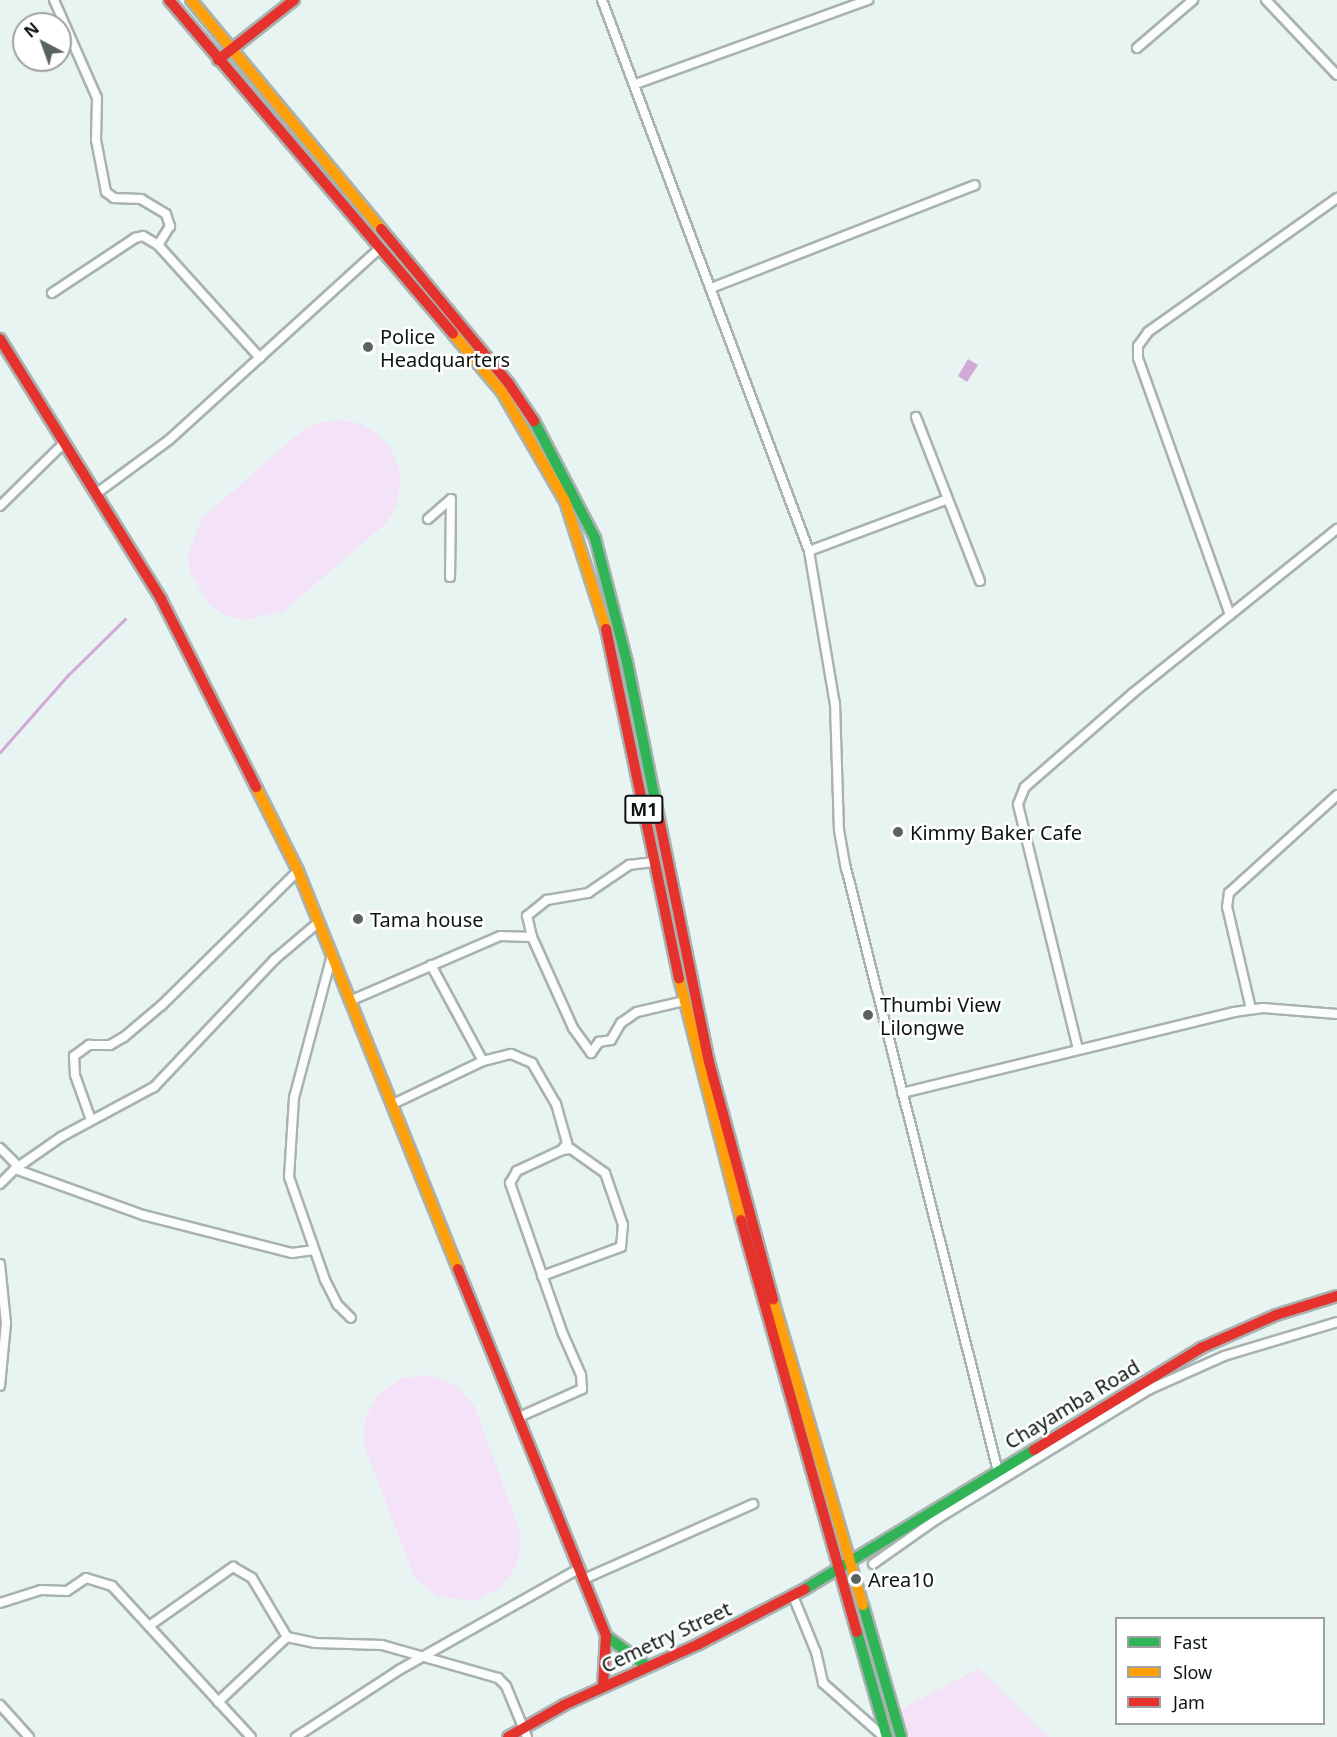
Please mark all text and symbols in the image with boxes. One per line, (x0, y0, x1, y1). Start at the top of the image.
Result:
north arrow (12, 12, 72, 72)
text: N (19, 17, 44, 43)
place label: Police Headquarters (380, 324, 510, 371)
marker: Police Headquarters (361, 340, 375, 354)
road number: M1 (623, 794, 665, 824)
place label: Kimmy Baker Cafe (910, 820, 1082, 844)
marker: Kimmy Baker Cafe (891, 825, 905, 839)
place label: Tama house (370, 907, 484, 931)
marker: Tama house (351, 912, 365, 926)
place label: Thumbi View Lilongwe (880, 992, 1001, 1039)
marker: Thumbi View Lilongwe (861, 1008, 875, 1022)
street label: Chayamba Road (1000, 1354, 1144, 1454)
place label: Area10 (868, 1567, 934, 1591)
marker: Area10 (849, 1572, 863, 1586)
street label: Cemetry Street (597, 1596, 735, 1678)
legend (1115, 1617, 1325, 1725)
text: Fast (1173, 1630, 1208, 1654)
text: Slow (1173, 1660, 1212, 1684)
text: Jam (1173, 1690, 1205, 1714)

